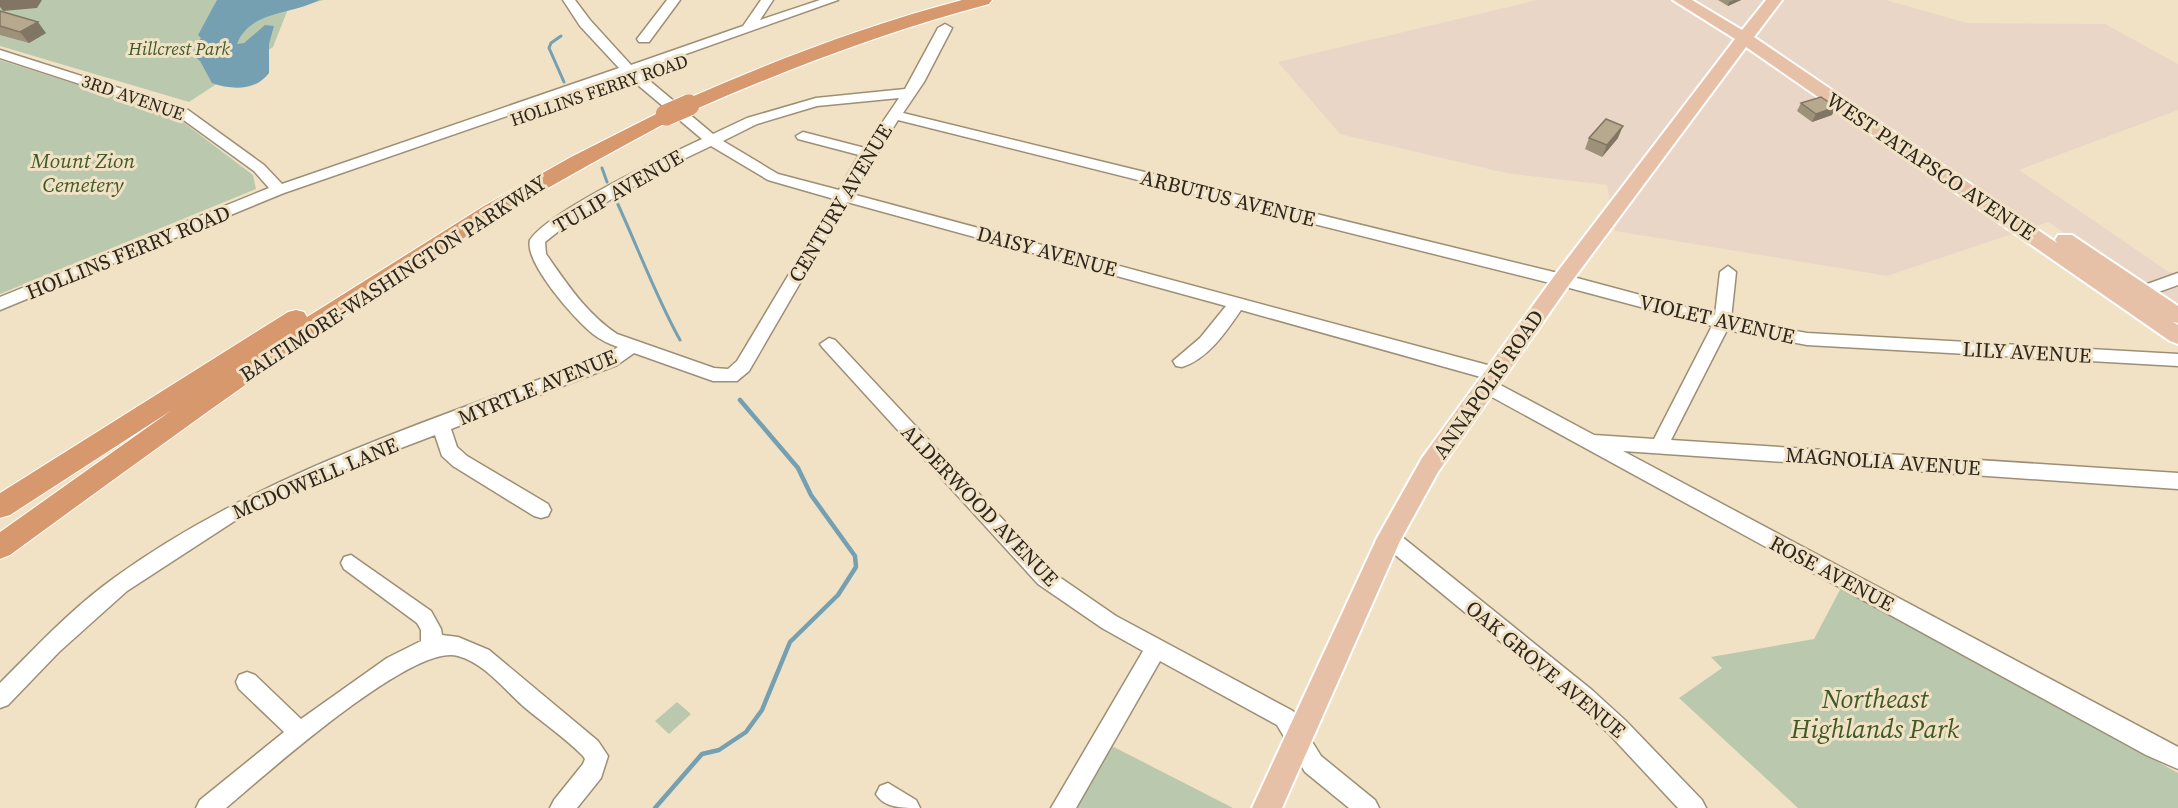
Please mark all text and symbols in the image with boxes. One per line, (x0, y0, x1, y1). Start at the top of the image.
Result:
park label: Hillcrest Park (127, 36, 230, 61)
street label: HOLLINS FERRY ROAD (507, 48, 691, 132)
street label: 3RD AVENUE (78, 68, 188, 126)
street label: WEST PATAPSCO AVENUE (1821, 85, 2041, 247)
street label: CENTURY AVENUE (781, 118, 899, 288)
street label: TULIP AVENUE (548, 142, 688, 240)
park label: Mount Zion Cemetery (30, 146, 135, 199)
street label: ARBUTUS AVENUE (1138, 162, 1318, 234)
street label: BALTIMORE-WASHINGTON PARKWAY (234, 167, 553, 388)
street label: HOLLINS FERRY ROAD (22, 198, 234, 306)
street label: DAISY AVENUE (974, 218, 1120, 284)
street label: VIOLET AVENUE (1636, 287, 1798, 351)
street label: ANNAPOLIS ROAD (1426, 304, 1550, 464)
street label: LILY AVENUE (1962, 334, 2092, 370)
street label: MYRTLE AVENUE (453, 342, 621, 432)
street label: ALDERWOOD AVENUE (895, 418, 1065, 592)
street label: MCDOWELL LANE (228, 430, 402, 526)
street label: MAGNOLIA AVENUE (1784, 440, 1982, 482)
street label: ROSE AVENUE (1765, 528, 1899, 618)
street label: OAK GROVE AVENUE (1460, 593, 1632, 745)
park label: Northeast Highlands Park (1790, 681, 1960, 747)

